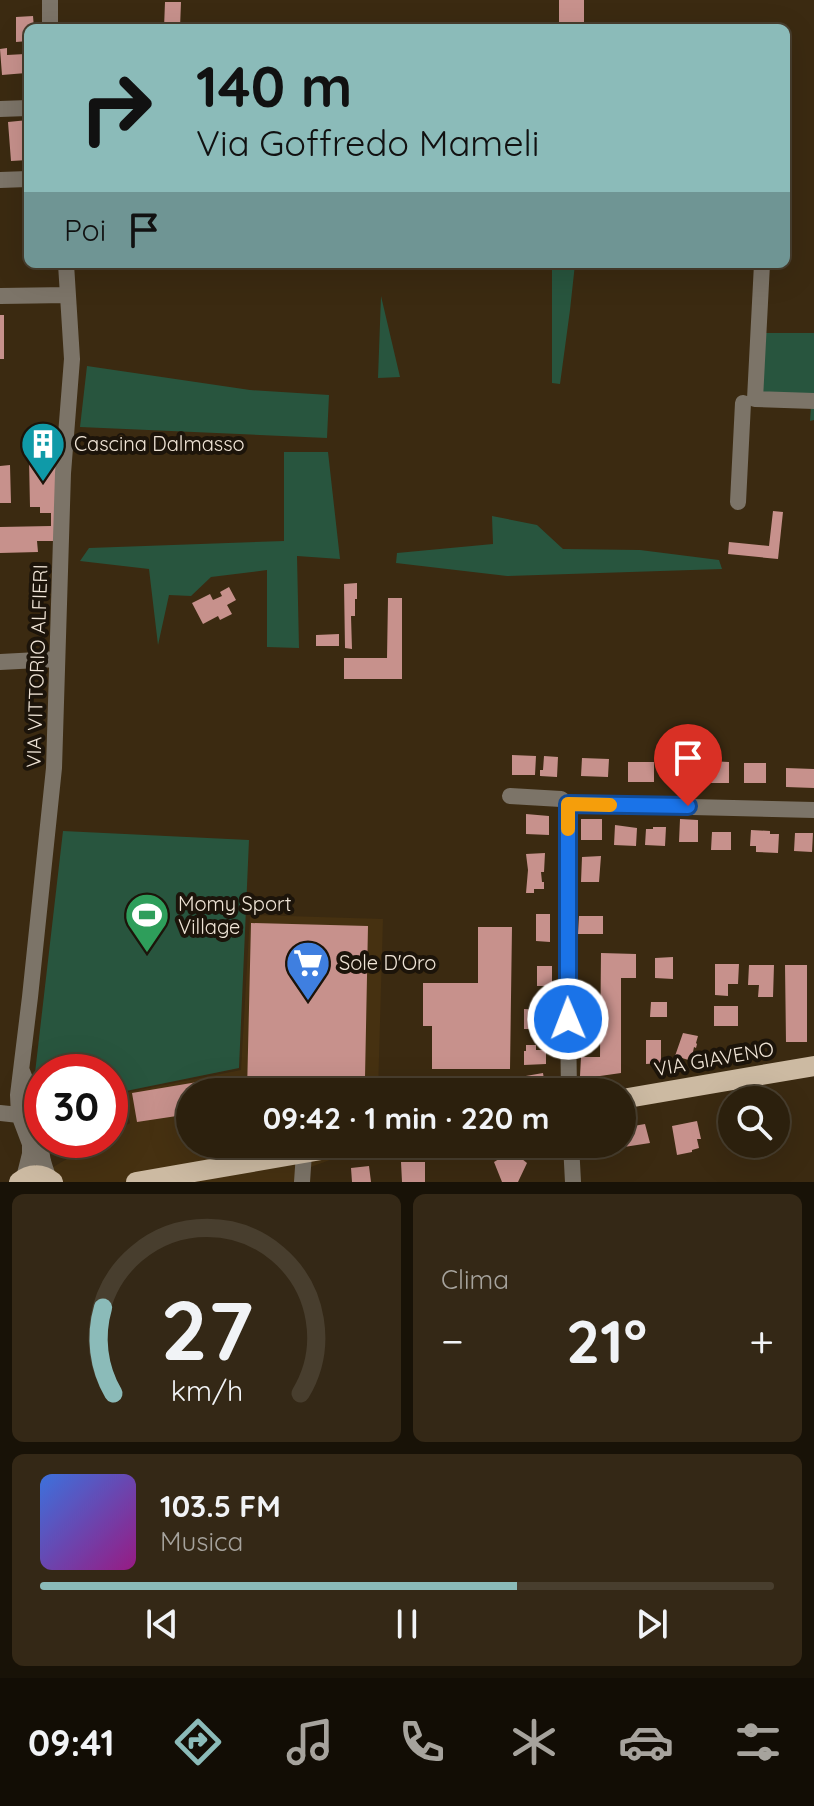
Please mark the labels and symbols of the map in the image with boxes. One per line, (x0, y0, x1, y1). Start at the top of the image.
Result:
building icon: Cascina Dalmasso (19, 420, 67, 483)
place label: Cascina Dalmasso (74, 431, 245, 456)
street label: VIA VITTORIO ALFIERI (20, 564, 53, 768)
pin (654, 724, 722, 806)
sports icon: Momy Sport Village (123, 891, 171, 954)
place label: Momy Sport Village (178, 891, 292, 939)
supermarket icon: Sole D'Oro (284, 939, 332, 1002)
place label: Sole D'Oro (339, 950, 436, 975)
position arrow (526, 977, 610, 1061)
street label: VIA GIAVENO (652, 1036, 776, 1081)
speed limit sign: 30 (24, 1054, 128, 1158)

